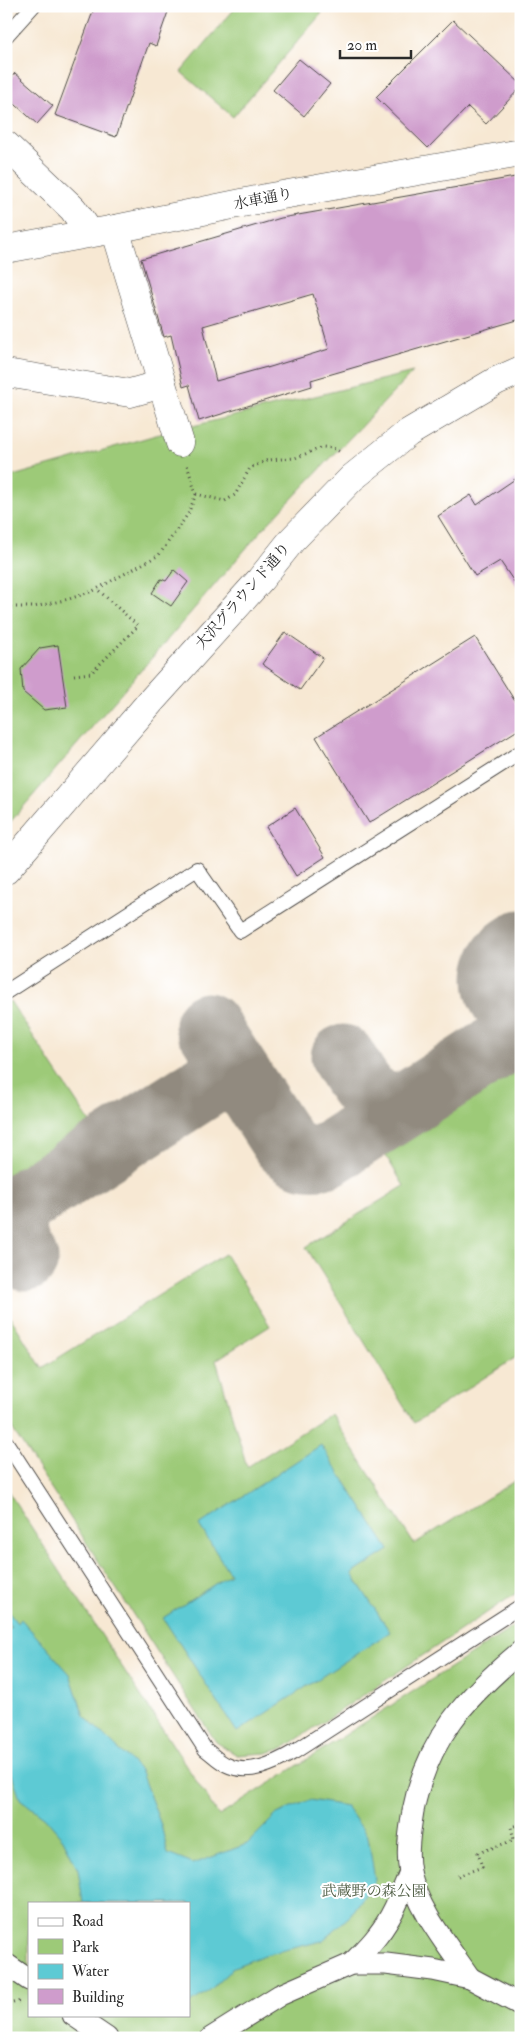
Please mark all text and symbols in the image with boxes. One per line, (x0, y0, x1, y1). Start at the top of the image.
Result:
scale bar (340, 28, 411, 60)
text: 20 m (347, 36, 377, 55)
street label: 水車通り (232, 184, 294, 214)
street label: 大沢グラウンド通り (192, 539, 294, 653)
park label: 武蔵野の森公園 (321, 1882, 427, 1901)
legend (28, 1902, 190, 2016)
text: Road (72, 1912, 104, 1931)
text: Park (72, 1938, 99, 1957)
text: Water (71, 1962, 109, 1981)
text: Building (72, 1988, 124, 2007)

